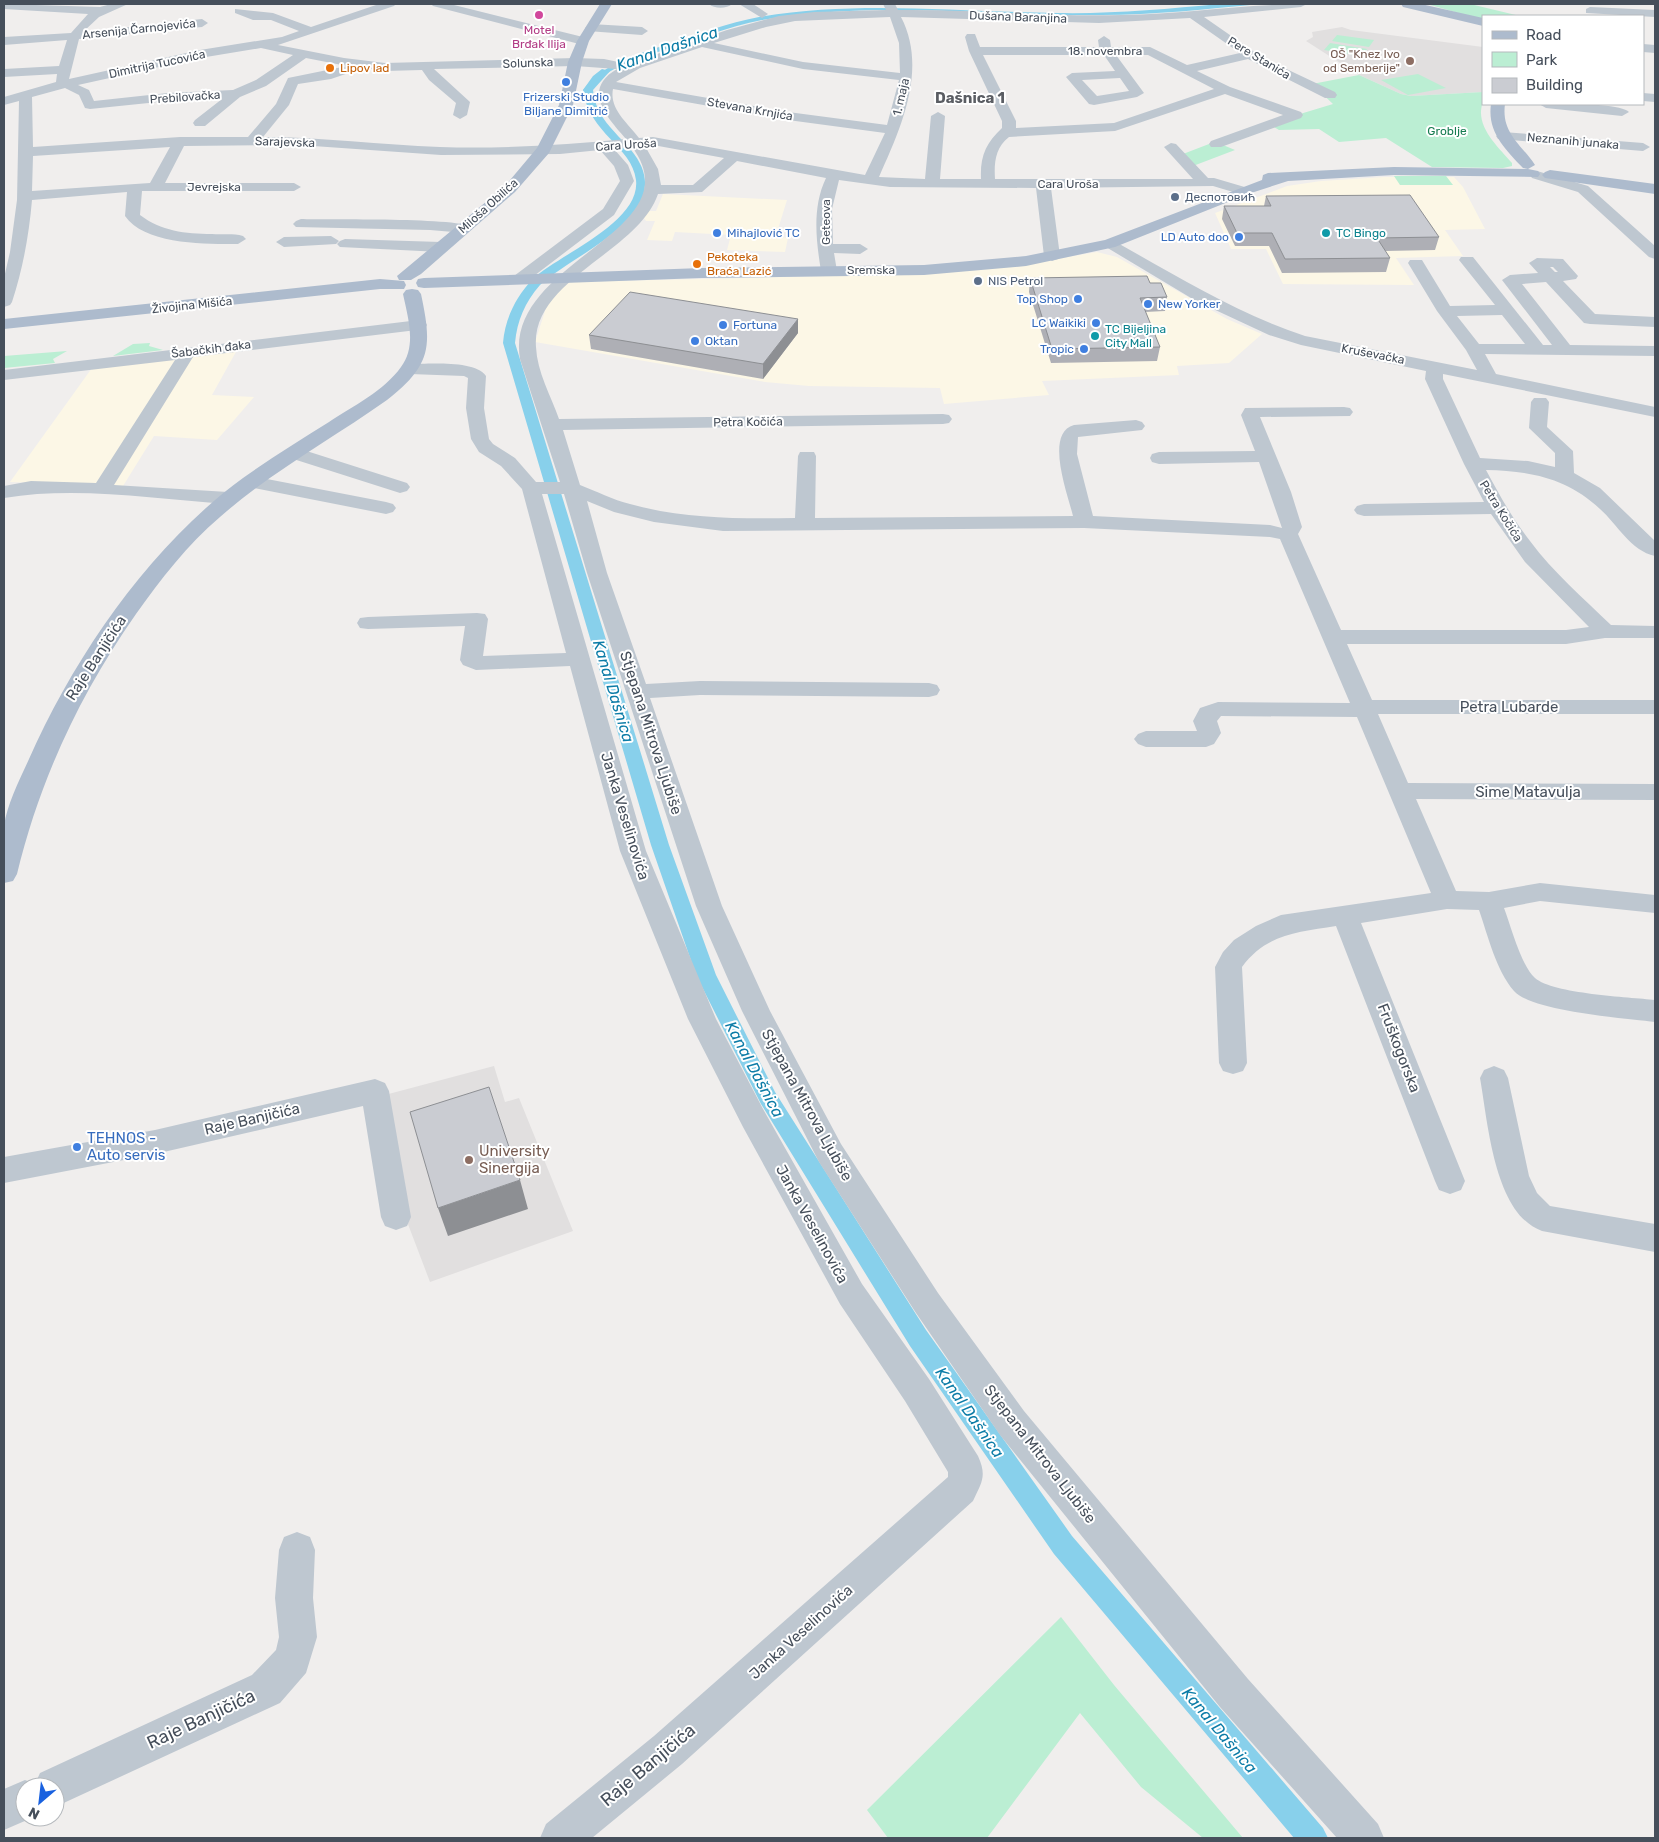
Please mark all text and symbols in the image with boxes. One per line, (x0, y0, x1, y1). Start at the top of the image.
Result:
street label: Dušana Baranjina (969, 8, 1067, 26)
marker: Motel Brđak Ilija (533, 9, 545, 21)
legend (1482, 15, 1644, 105)
street label: Arsenija Čarnojevića (82, 16, 196, 42)
water label: Kanal Dašnica (614, 22, 720, 75)
place label: Motel Brđak Ilija (512, 23, 566, 51)
text: Road (1526, 26, 1562, 44)
street label: Pere Stanića (1225, 34, 1293, 82)
street label: 18. novembra (1068, 44, 1142, 58)
street label: Dimitrija Tucovića (107, 47, 207, 81)
place label: OŠ "Knez Ivo od Semberije" (1323, 47, 1400, 75)
text: Park (1526, 51, 1557, 69)
street label: Solunska (502, 55, 554, 71)
marker: OŠ "Knez Ivo od Semberije" (1404, 55, 1416, 67)
place label: Lipov lad (340, 61, 389, 75)
marker: Lipov lad (324, 62, 336, 74)
marker: Frizerski Studio Biljane Dimitrić (560, 76, 572, 88)
text: Building (1526, 76, 1583, 94)
street label: 1. maja (890, 77, 912, 117)
street label: Prebilovačka (149, 88, 221, 106)
district label: Dašnica 1 (935, 89, 1005, 107)
place label: Frizerski Studio Biljane Dimitrić (523, 90, 609, 118)
street label: Stevana Krnjića (706, 95, 794, 123)
park label: Groblje (1427, 124, 1467, 138)
street label: Neznanih junaka (1526, 130, 1620, 152)
street label: Sarajevska (255, 134, 315, 150)
street label: Cara Uroša (595, 136, 657, 154)
street label: Miloša Obilića (455, 176, 521, 236)
street label: Cara Uroša (1037, 177, 1099, 191)
street label: Jevrejska (187, 180, 241, 194)
place label: Деспотовић (1185, 190, 1255, 204)
marker: Деспотовић (1169, 191, 1181, 203)
street label: Geteova (819, 199, 833, 245)
place label: Mihajlović TC (727, 226, 800, 240)
place label: TC Bingo (1336, 226, 1386, 240)
marker: Mihajlović TC (711, 227, 723, 239)
marker: TC Bingo (1320, 227, 1332, 239)
place label: LD Auto doo (1161, 230, 1229, 244)
marker: LD Auto doo (1233, 231, 1245, 243)
place label: Pekoteka Braća Lazić (707, 250, 772, 278)
marker: Pekoteka Braća Lazić (691, 258, 703, 270)
street label: Sremska (847, 263, 895, 277)
place label: NIS Petrol (988, 274, 1043, 288)
marker: NIS Petrol (972, 275, 984, 287)
place label: Top Shop (1016, 292, 1068, 306)
marker: Top Shop (1072, 293, 1084, 305)
street label: Živojina Mišića (151, 294, 233, 316)
place label: New Yorker (1158, 297, 1221, 311)
marker: New Yorker (1142, 298, 1154, 310)
place label: LC Waikiki (1032, 316, 1086, 330)
marker: LC Waikiki (1090, 317, 1102, 329)
place label: Fortuna (733, 318, 777, 332)
marker: Fortuna (717, 319, 729, 331)
place label: TC Bijeljina City Mall (1105, 322, 1166, 350)
marker: TC Bijeljina City Mall (1089, 330, 1101, 342)
place label: Oktan (705, 334, 738, 348)
marker: Oktan (689, 335, 701, 347)
street label: Šabačkih đaka (170, 337, 252, 361)
street label: Kruševačka (1340, 341, 1406, 367)
place label: Tropic (1040, 342, 1074, 356)
marker: Tropic (1078, 343, 1090, 355)
street label: Petra Kočića (713, 414, 783, 430)
street label: Petra Kočića (1477, 478, 1525, 544)
street label: Raje Banjičića (62, 612, 130, 704)
water label: Kanal Dašnica (589, 638, 638, 745)
street label: Stjepana Mitrova Ljubiše (616, 649, 686, 817)
street label: Petra Lubarde (1460, 698, 1558, 716)
street label: Janka Veselinovića (597, 750, 653, 882)
street label: Sime Matavulja (1475, 783, 1581, 801)
street label: Fruškogorska (1374, 1001, 1424, 1095)
water label: Kanal Dašnica (721, 1018, 788, 1121)
street label: Stjepana Mitrova Ljubiše (758, 1026, 856, 1184)
street label: Raje Banjičića (202, 1099, 302, 1139)
place label: TEHNOS - Auto servis (87, 1129, 166, 1164)
marker: TEHNOS - Auto servis (71, 1141, 83, 1153)
place label: University Sinergija (479, 1142, 550, 1177)
marker: University Sinergija (463, 1154, 475, 1166)
street label: Janka Veselinovića (772, 1162, 852, 1286)
water label: Kanal Dašnica (931, 1363, 1008, 1461)
street label: Stjepana Mitrova Ljubiše (980, 1381, 1100, 1527)
street label: Janka Veselinovića (746, 1581, 856, 1683)
street label: Raje Banjičića (143, 1684, 259, 1754)
water label: Kanal Dašnica (1178, 1684, 1261, 1777)
street label: Raje Banjičića (596, 1719, 700, 1811)
north arrow (15, 1777, 65, 1827)
text: N (26, 1803, 43, 1823)

